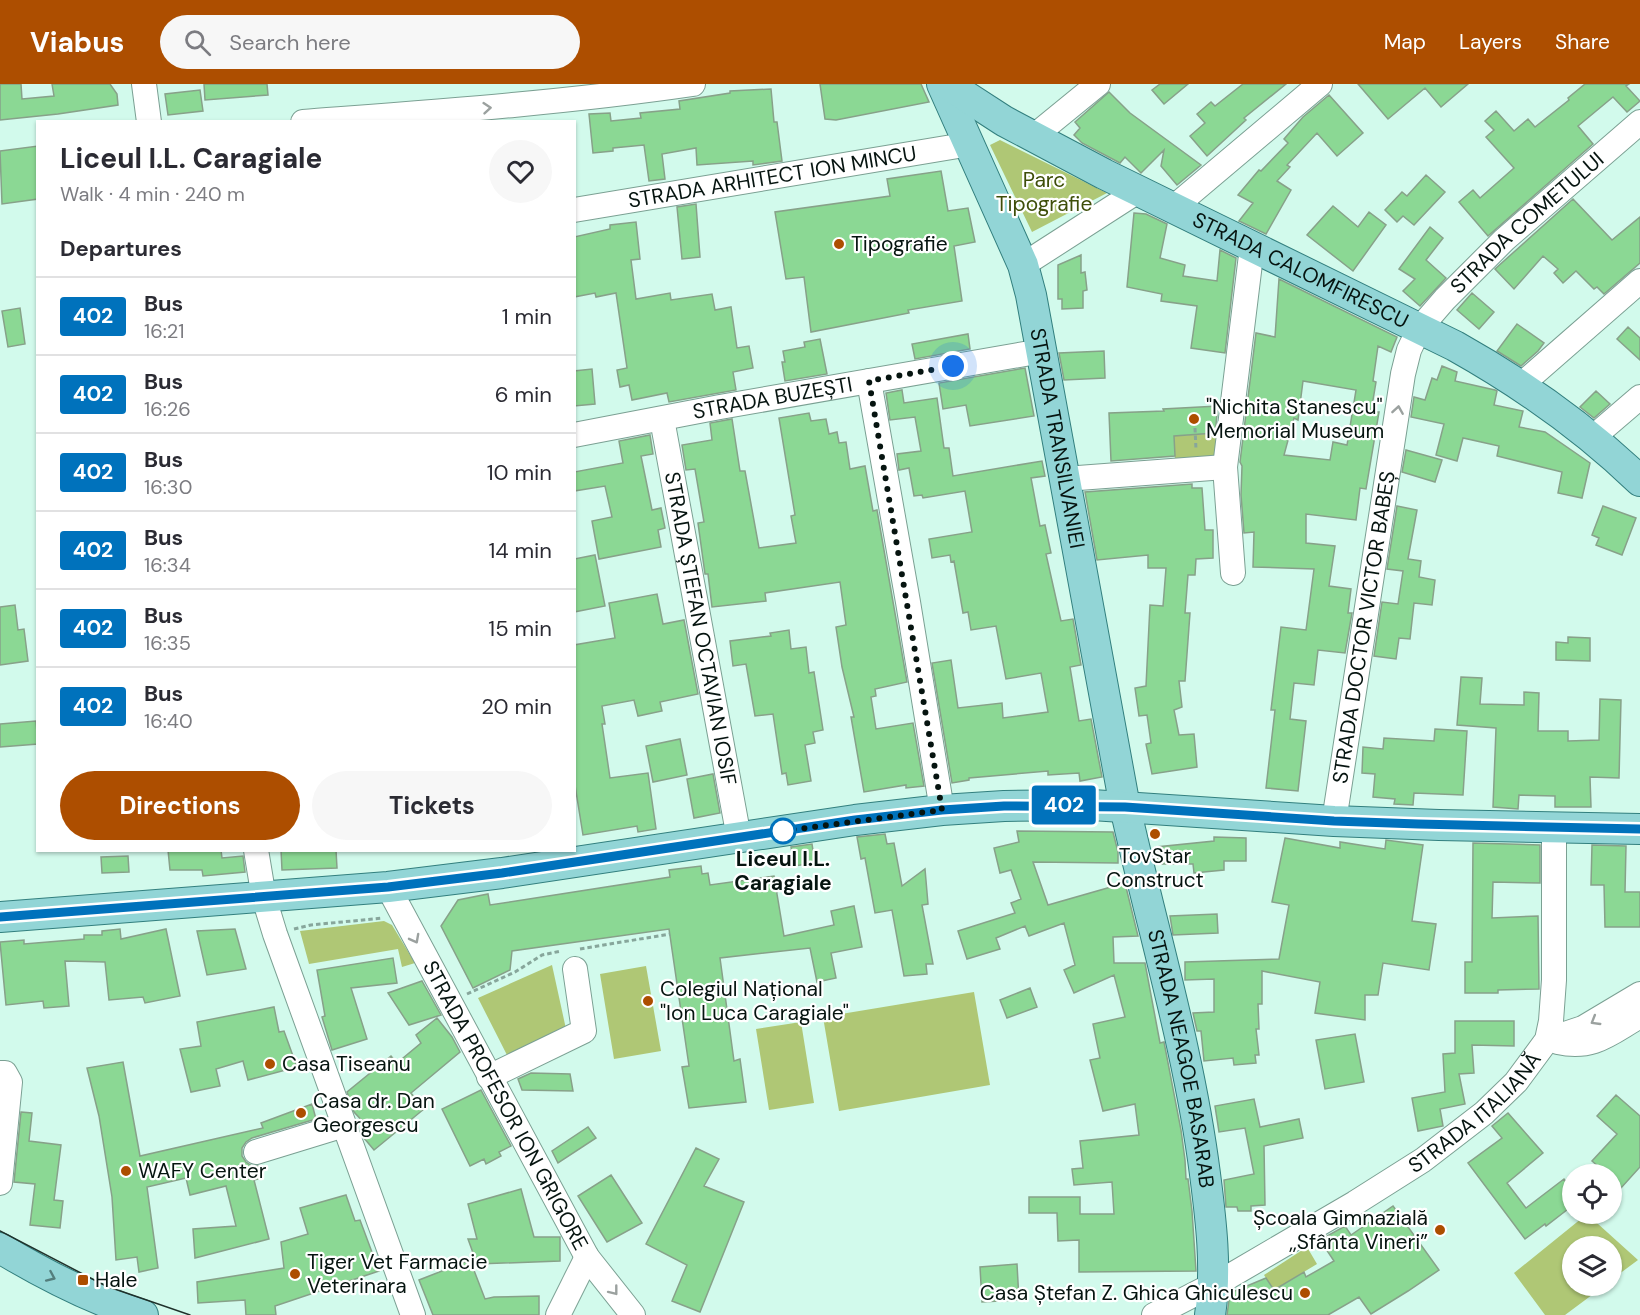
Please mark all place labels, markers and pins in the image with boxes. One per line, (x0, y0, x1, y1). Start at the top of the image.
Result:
place label: Tipografie (851, 230, 948, 258)
marker: Tipografie (832, 237, 846, 251)
place label: "Nichita Stanescu" Memorial Museum (1206, 393, 1384, 445)
marker: "Nichita Stanescu" Memorial Museum (1187, 412, 1201, 426)
marker: Liceul I.L. Caragiale (770, 818, 796, 844)
marker: TovStar Construct (1148, 827, 1162, 841)
place label: TovStar Construct (1106, 842, 1204, 894)
place label: Liceul I.L. Caragiale (734, 845, 832, 897)
place label: Colegiul Național "Ion Luca Caragiale" (660, 975, 849, 1027)
marker: Colegiul Național "Ion Luca Caragiale" (641, 994, 655, 1008)
place label: Casa Tiseanu (282, 1050, 411, 1078)
marker: Casa Tiseanu (263, 1057, 277, 1071)
place label: Casa dr. Dan Georgescu (313, 1087, 435, 1139)
marker: Casa dr. Dan Georgescu (294, 1106, 308, 1120)
place label: WAFY Center (138, 1157, 267, 1185)
marker: WAFY Center (119, 1164, 133, 1178)
place label: Școala Gimnazială ,,Sfânta Vineri” (1253, 1204, 1428, 1256)
marker: Școala Gimnazială ,,Sfânta Vineri” (1433, 1223, 1447, 1237)
place label: Tiger Vet Farmacie Veterinara (307, 1248, 487, 1300)
place label: Hale (95, 1266, 137, 1294)
marker: Tiger Vet Farmacie Veterinara (288, 1267, 302, 1281)
marker: Hale (76, 1273, 90, 1287)
place label: Casa Ștefan Z. Ghica Ghiculescu (980, 1279, 1293, 1307)
marker: Casa Ștefan Z. Ghica Ghiculescu (1298, 1286, 1312, 1300)

